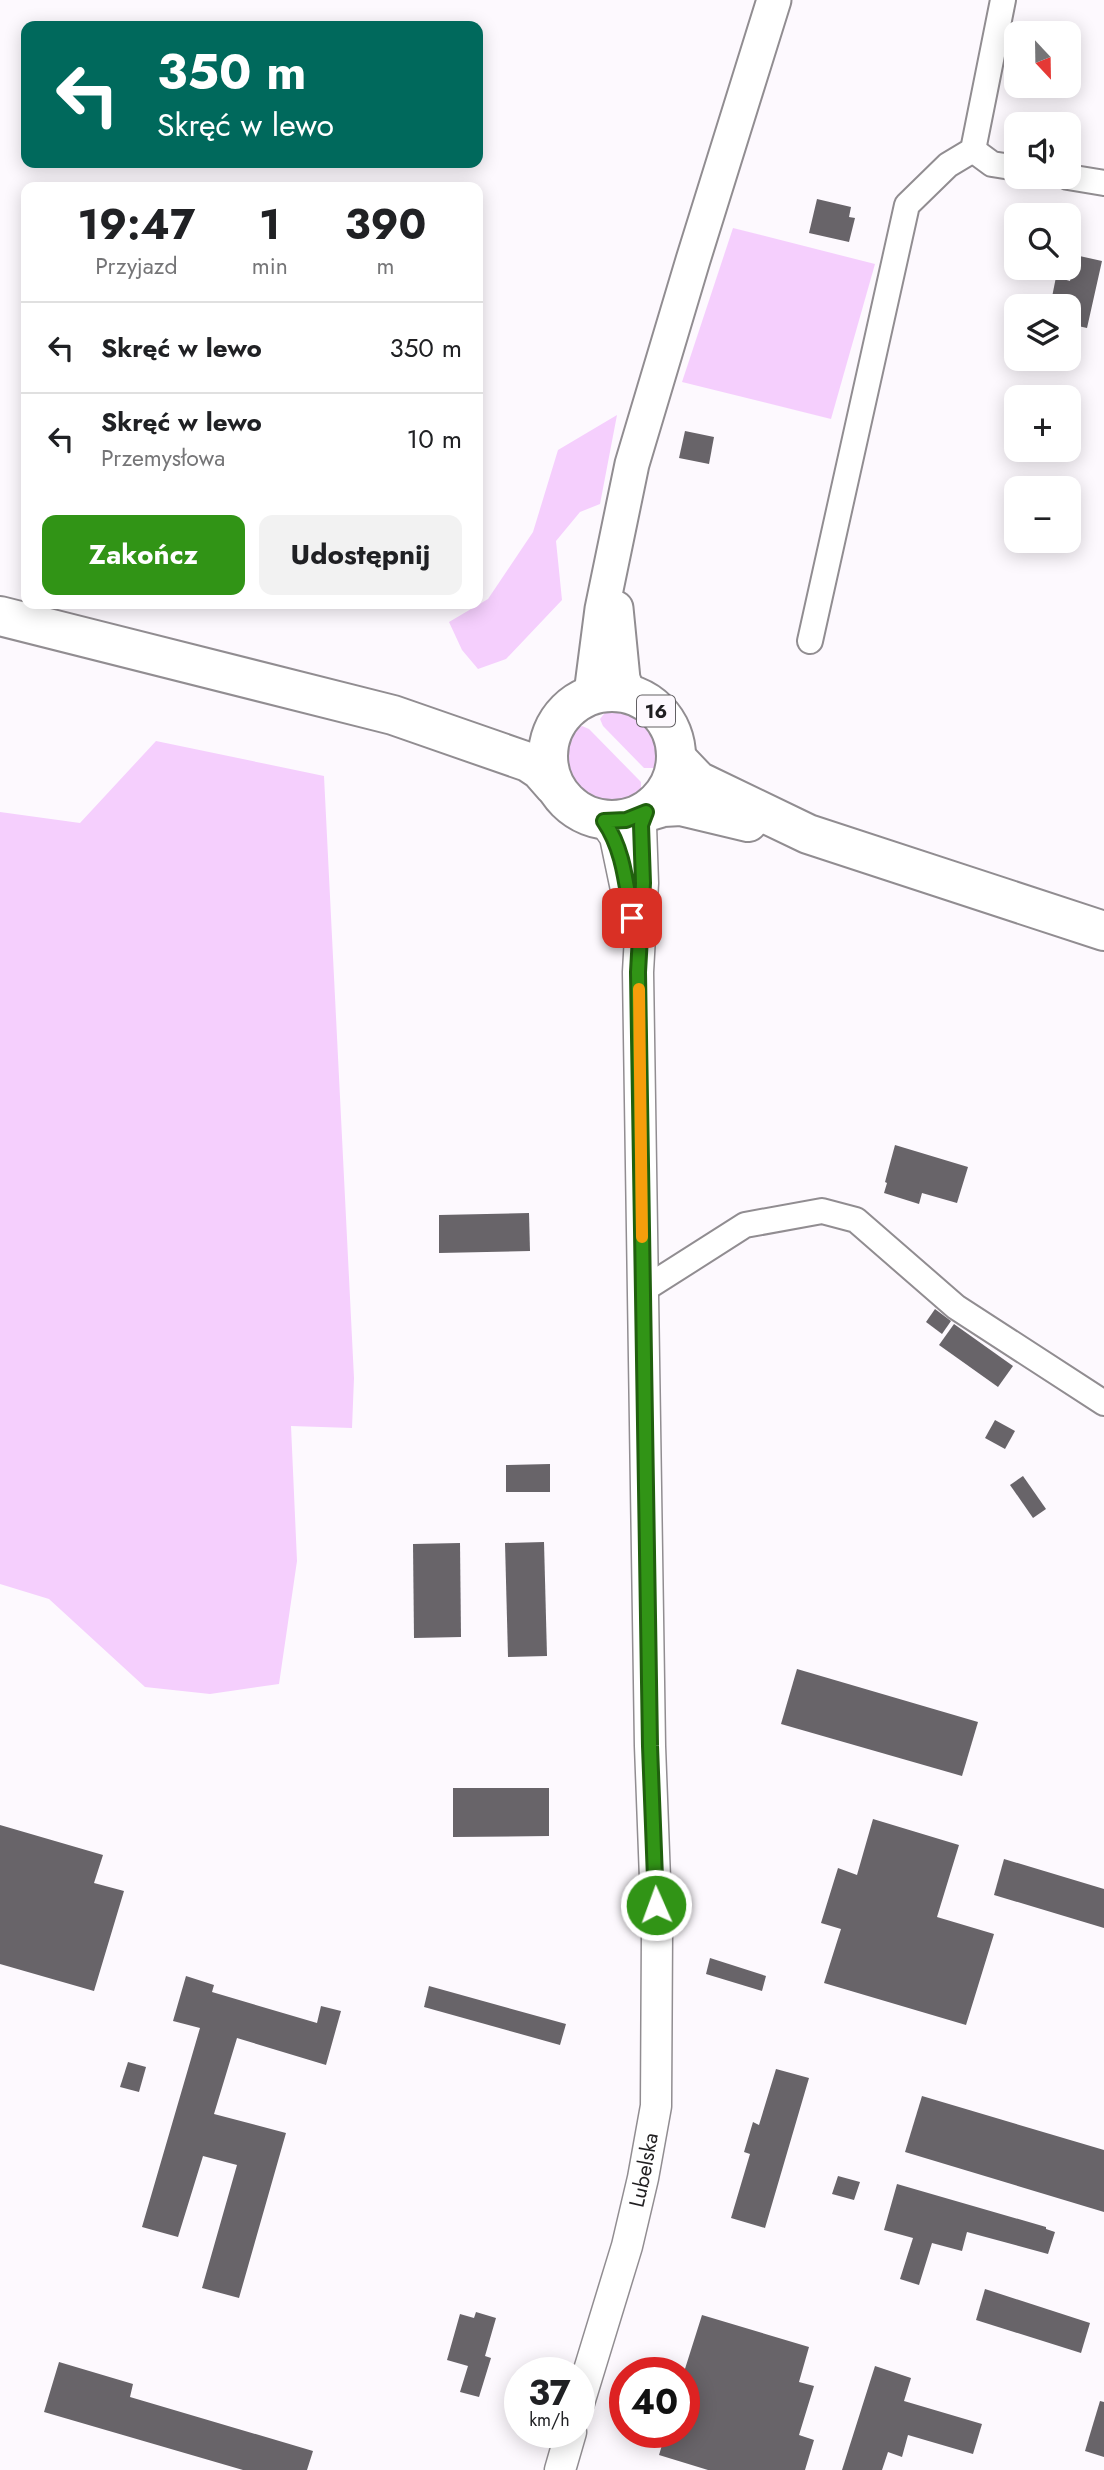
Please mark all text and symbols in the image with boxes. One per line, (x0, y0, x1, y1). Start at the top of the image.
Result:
north arrow (1004, 21, 1082, 98)
map controls (1004, 21, 1081, 553)
text: 350 m (157, 37, 306, 107)
icon: left (42, 49, 133, 140)
text: Skręć w lewo (157, 102, 334, 148)
button: sound (1004, 112, 1081, 189)
text: 19:47 (78, 194, 195, 255)
text: 1 (259, 194, 281, 255)
text: 390 (344, 194, 426, 255)
button: search (1004, 203, 1081, 280)
text: Przyjazd (95, 249, 178, 283)
text: min (252, 249, 288, 283)
text: m (376, 249, 394, 283)
button: layers (1004, 294, 1081, 371)
icon: left (42, 329, 80, 367)
text: Skręć w lewo (101, 329, 262, 367)
text: 350 m (389, 329, 462, 367)
button: + (1004, 385, 1081, 462)
text: Skręć w lewo (101, 403, 262, 441)
icon: left (42, 420, 80, 458)
text: 10 m (407, 420, 462, 458)
text: Przemysłowa (101, 441, 225, 475)
button: − (1004, 476, 1081, 553)
button: Zakończ (42, 515, 245, 595)
button: Udostępnij (259, 515, 462, 595)
road number: 16 (637, 696, 675, 726)
pin (602, 888, 662, 948)
icon: arrive (613, 899, 651, 937)
position arrow (619, 1868, 693, 1942)
street label: Lubelska (622, 2130, 666, 2210)
speed limit sign: 40 (609, 2357, 700, 2448)
text: 37 (528, 2368, 571, 2418)
text: km/h (529, 2407, 570, 2433)

